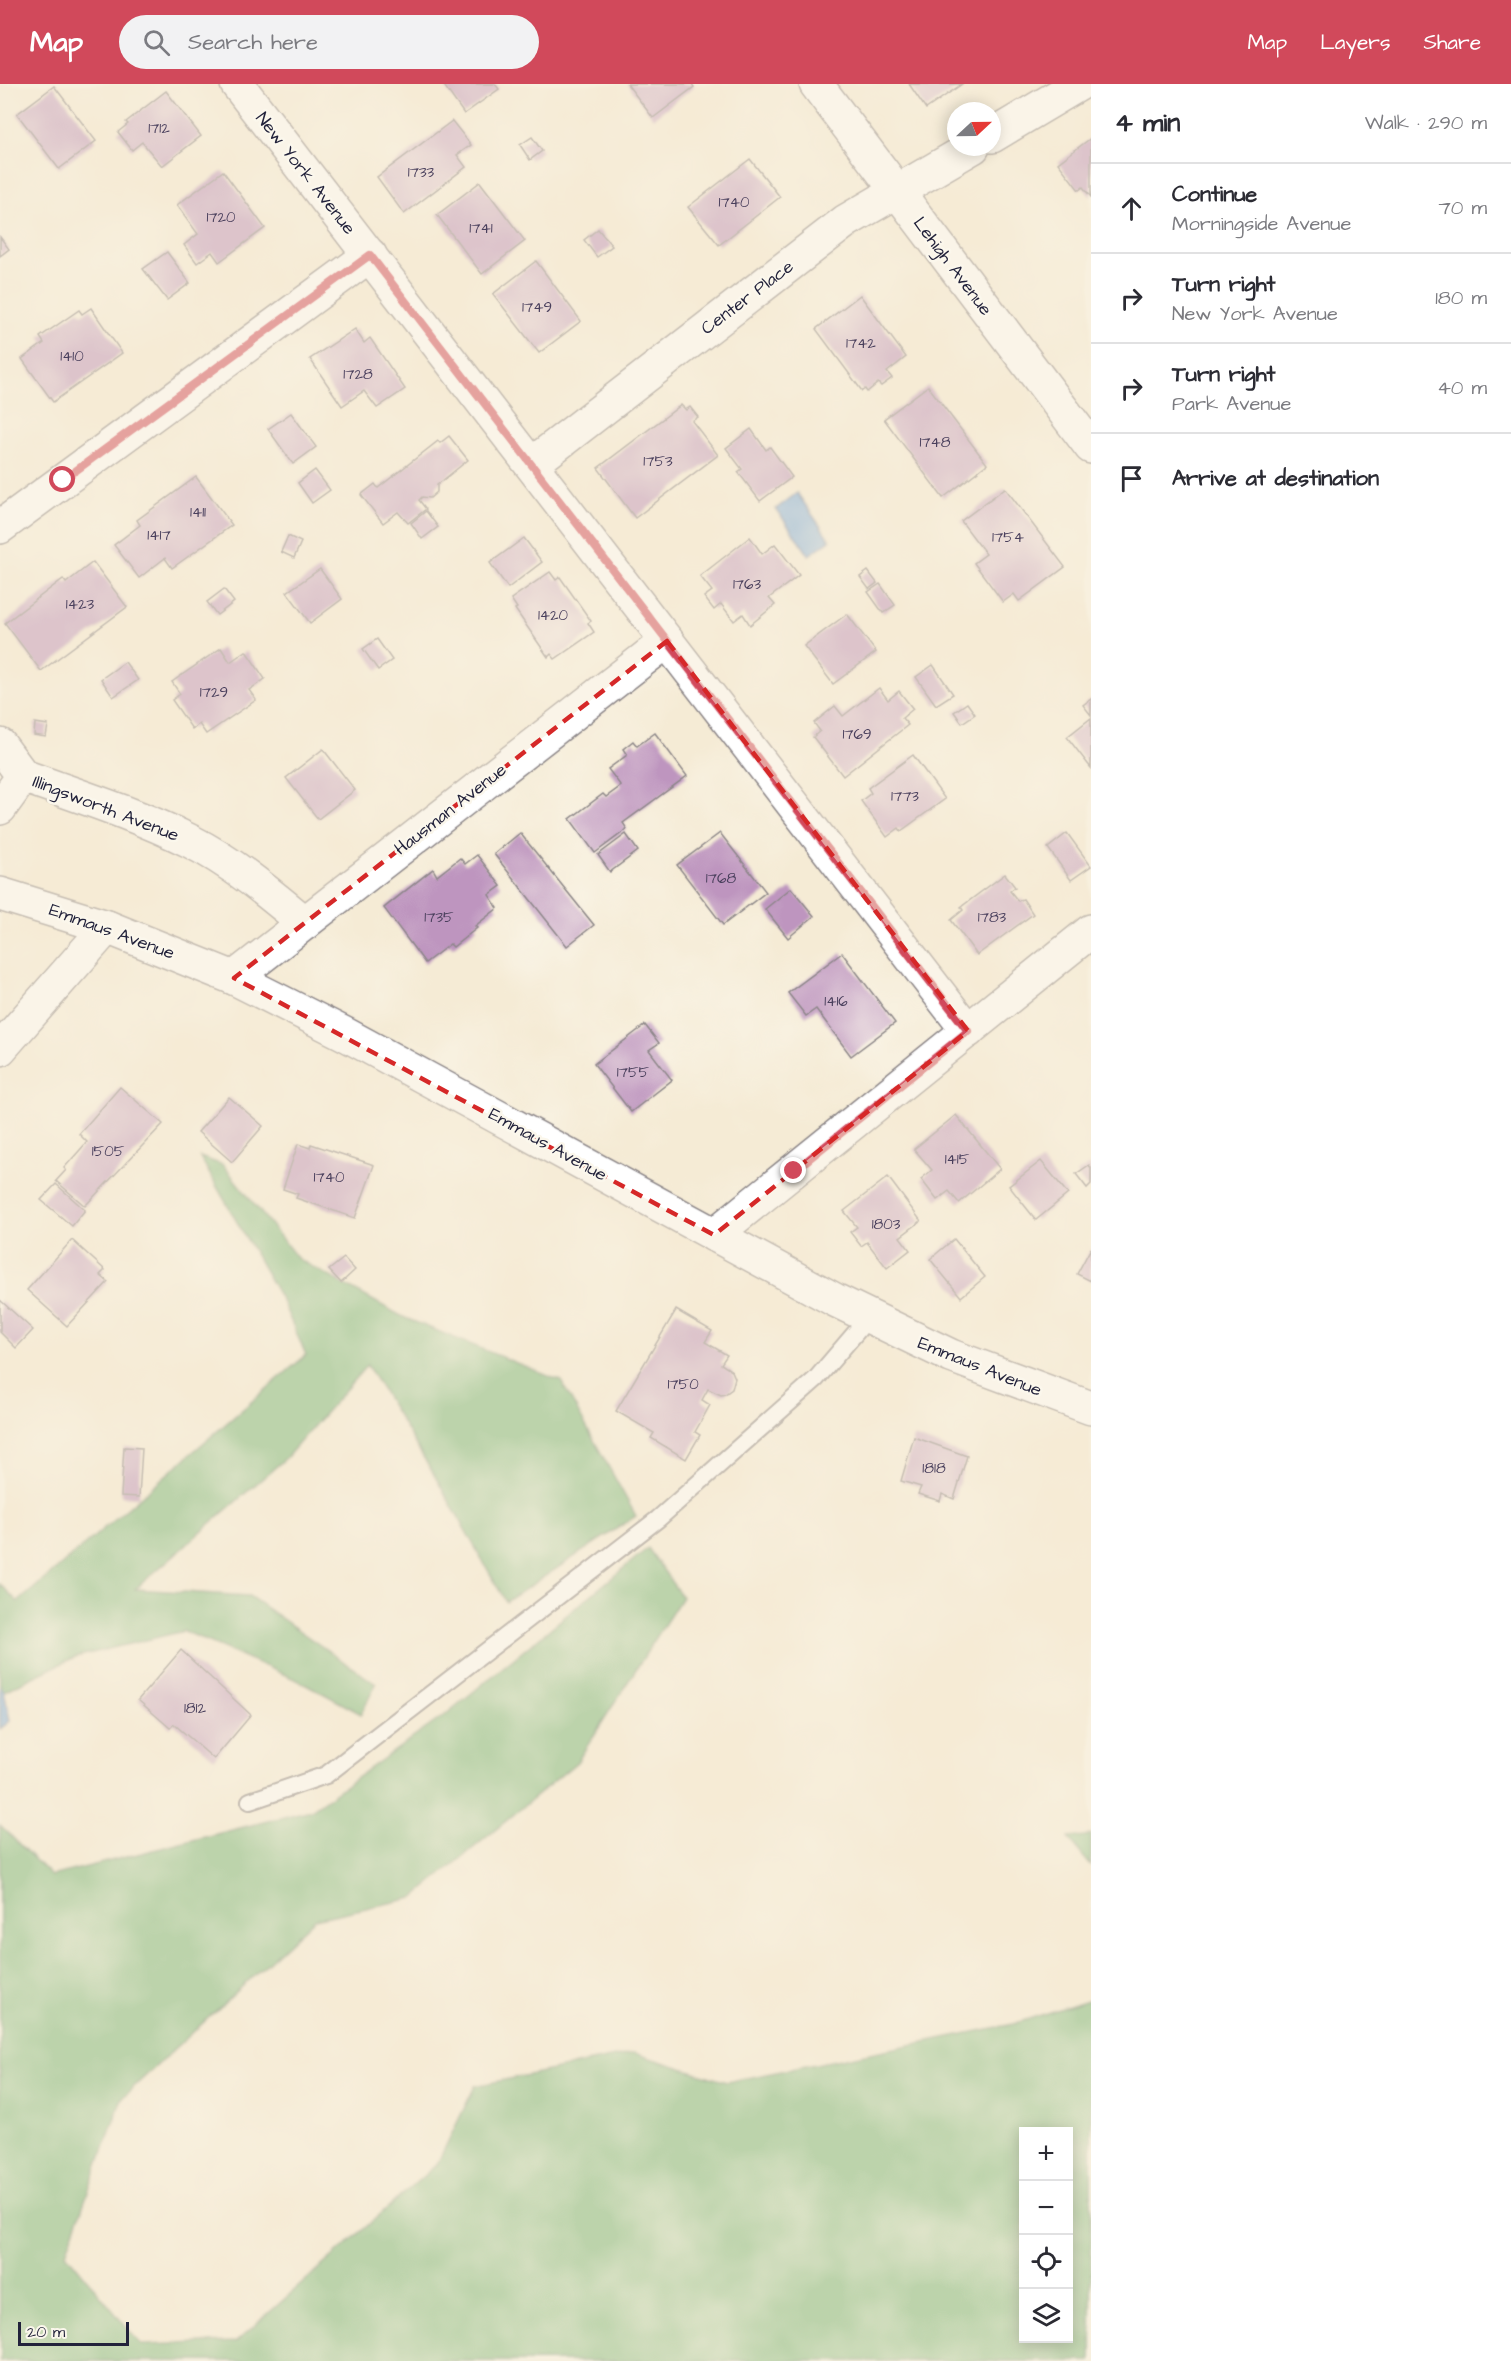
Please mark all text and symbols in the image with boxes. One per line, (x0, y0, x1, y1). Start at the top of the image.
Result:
search box (119, 15, 539, 69)
text: Map (30, 23, 83, 62)
icon: search (140, 26, 173, 59)
text: Search here (188, 27, 318, 58)
text: Map (1247, 28, 1287, 57)
text: Layers (1320, 28, 1390, 57)
text: Share (1423, 28, 1481, 57)
north arrow (947, 102, 1001, 156)
text: 4 min (1115, 105, 1180, 141)
street label: New York Avenue (250, 107, 362, 240)
text: Walk · 290 m (1365, 109, 1487, 137)
house number: 1712 (148, 118, 170, 139)
house number: 1733 (408, 162, 435, 183)
text: Continue (1172, 179, 1257, 210)
house number: 1740 (719, 192, 750, 213)
icon: ahead (1115, 192, 1148, 225)
text: 70 m (1439, 194, 1487, 222)
house number: 1720 (206, 207, 236, 228)
text: Morningside Avenue (1172, 210, 1351, 238)
street label: Lehigh Avenue (906, 212, 998, 322)
house number: 1741 (469, 218, 493, 239)
street label: Center Place (696, 254, 799, 341)
text: Turn right (1172, 269, 1275, 300)
icon: right (1115, 282, 1148, 315)
text: 180 m (1435, 284, 1487, 312)
house number: 1749 (522, 297, 552, 318)
text: New York Avenue (1172, 300, 1338, 328)
house number: 1742 (846, 333, 876, 354)
house number: 1410 (60, 346, 84, 367)
text: Turn right (1172, 359, 1275, 390)
house number: 1728 (343, 364, 373, 385)
icon: right (1115, 372, 1148, 405)
text: 40 m (1437, 374, 1487, 402)
text: Park Avenue (1172, 390, 1291, 418)
house number: 1748 (919, 432, 951, 453)
house number: 1753 (643, 451, 673, 472)
icon: arrive (1115, 462, 1148, 495)
text: Arrive at destination (1172, 463, 1379, 494)
route start (49, 466, 75, 492)
house number: 1411 (190, 502, 206, 523)
house number: 1417 (147, 525, 171, 546)
house number: 1754 (992, 527, 1024, 548)
house number: 1763 (733, 574, 761, 595)
house number: 1423 (66, 594, 95, 615)
house number: 1420 (538, 605, 569, 626)
house number: 1729 (200, 682, 228, 703)
house number: 1769 (842, 724, 872, 745)
street label: Hausman Avenue (389, 757, 512, 861)
street label: Illingsworth Avenue (29, 769, 183, 849)
house number: 1773 (891, 786, 919, 807)
house number: 1768 (706, 868, 736, 889)
street label: Emmaus Avenue (46, 897, 178, 966)
house number: 1735 (424, 907, 454, 928)
house number: 1783 (978, 907, 1007, 928)
house number: 1416 (824, 991, 848, 1012)
house number: 1755 (617, 1062, 650, 1083)
street label: Emmaus Avenue (484, 1102, 612, 1187)
house number: 1505 (92, 1141, 125, 1162)
house number: 1415 (945, 1149, 970, 1170)
route end (780, 1157, 806, 1183)
house number: 1740 (314, 1167, 345, 1188)
house number: 1803 (872, 1214, 901, 1235)
street label: Emmaus Avenue (914, 1330, 1046, 1403)
house number: 1750 (667, 1374, 699, 1395)
house number: 1818 (922, 1458, 946, 1479)
house number: 1812 (184, 1698, 206, 1719)
map controls (1019, 2127, 1073, 2343)
button: + (1019, 2127, 1073, 2181)
button: − (1019, 2181, 1073, 2235)
button: locate (1019, 2235, 1073, 2289)
button: layers (1019, 2289, 1073, 2343)
scale bar (18, 2319, 129, 2346)
text: 20 m (27, 2321, 65, 2343)

